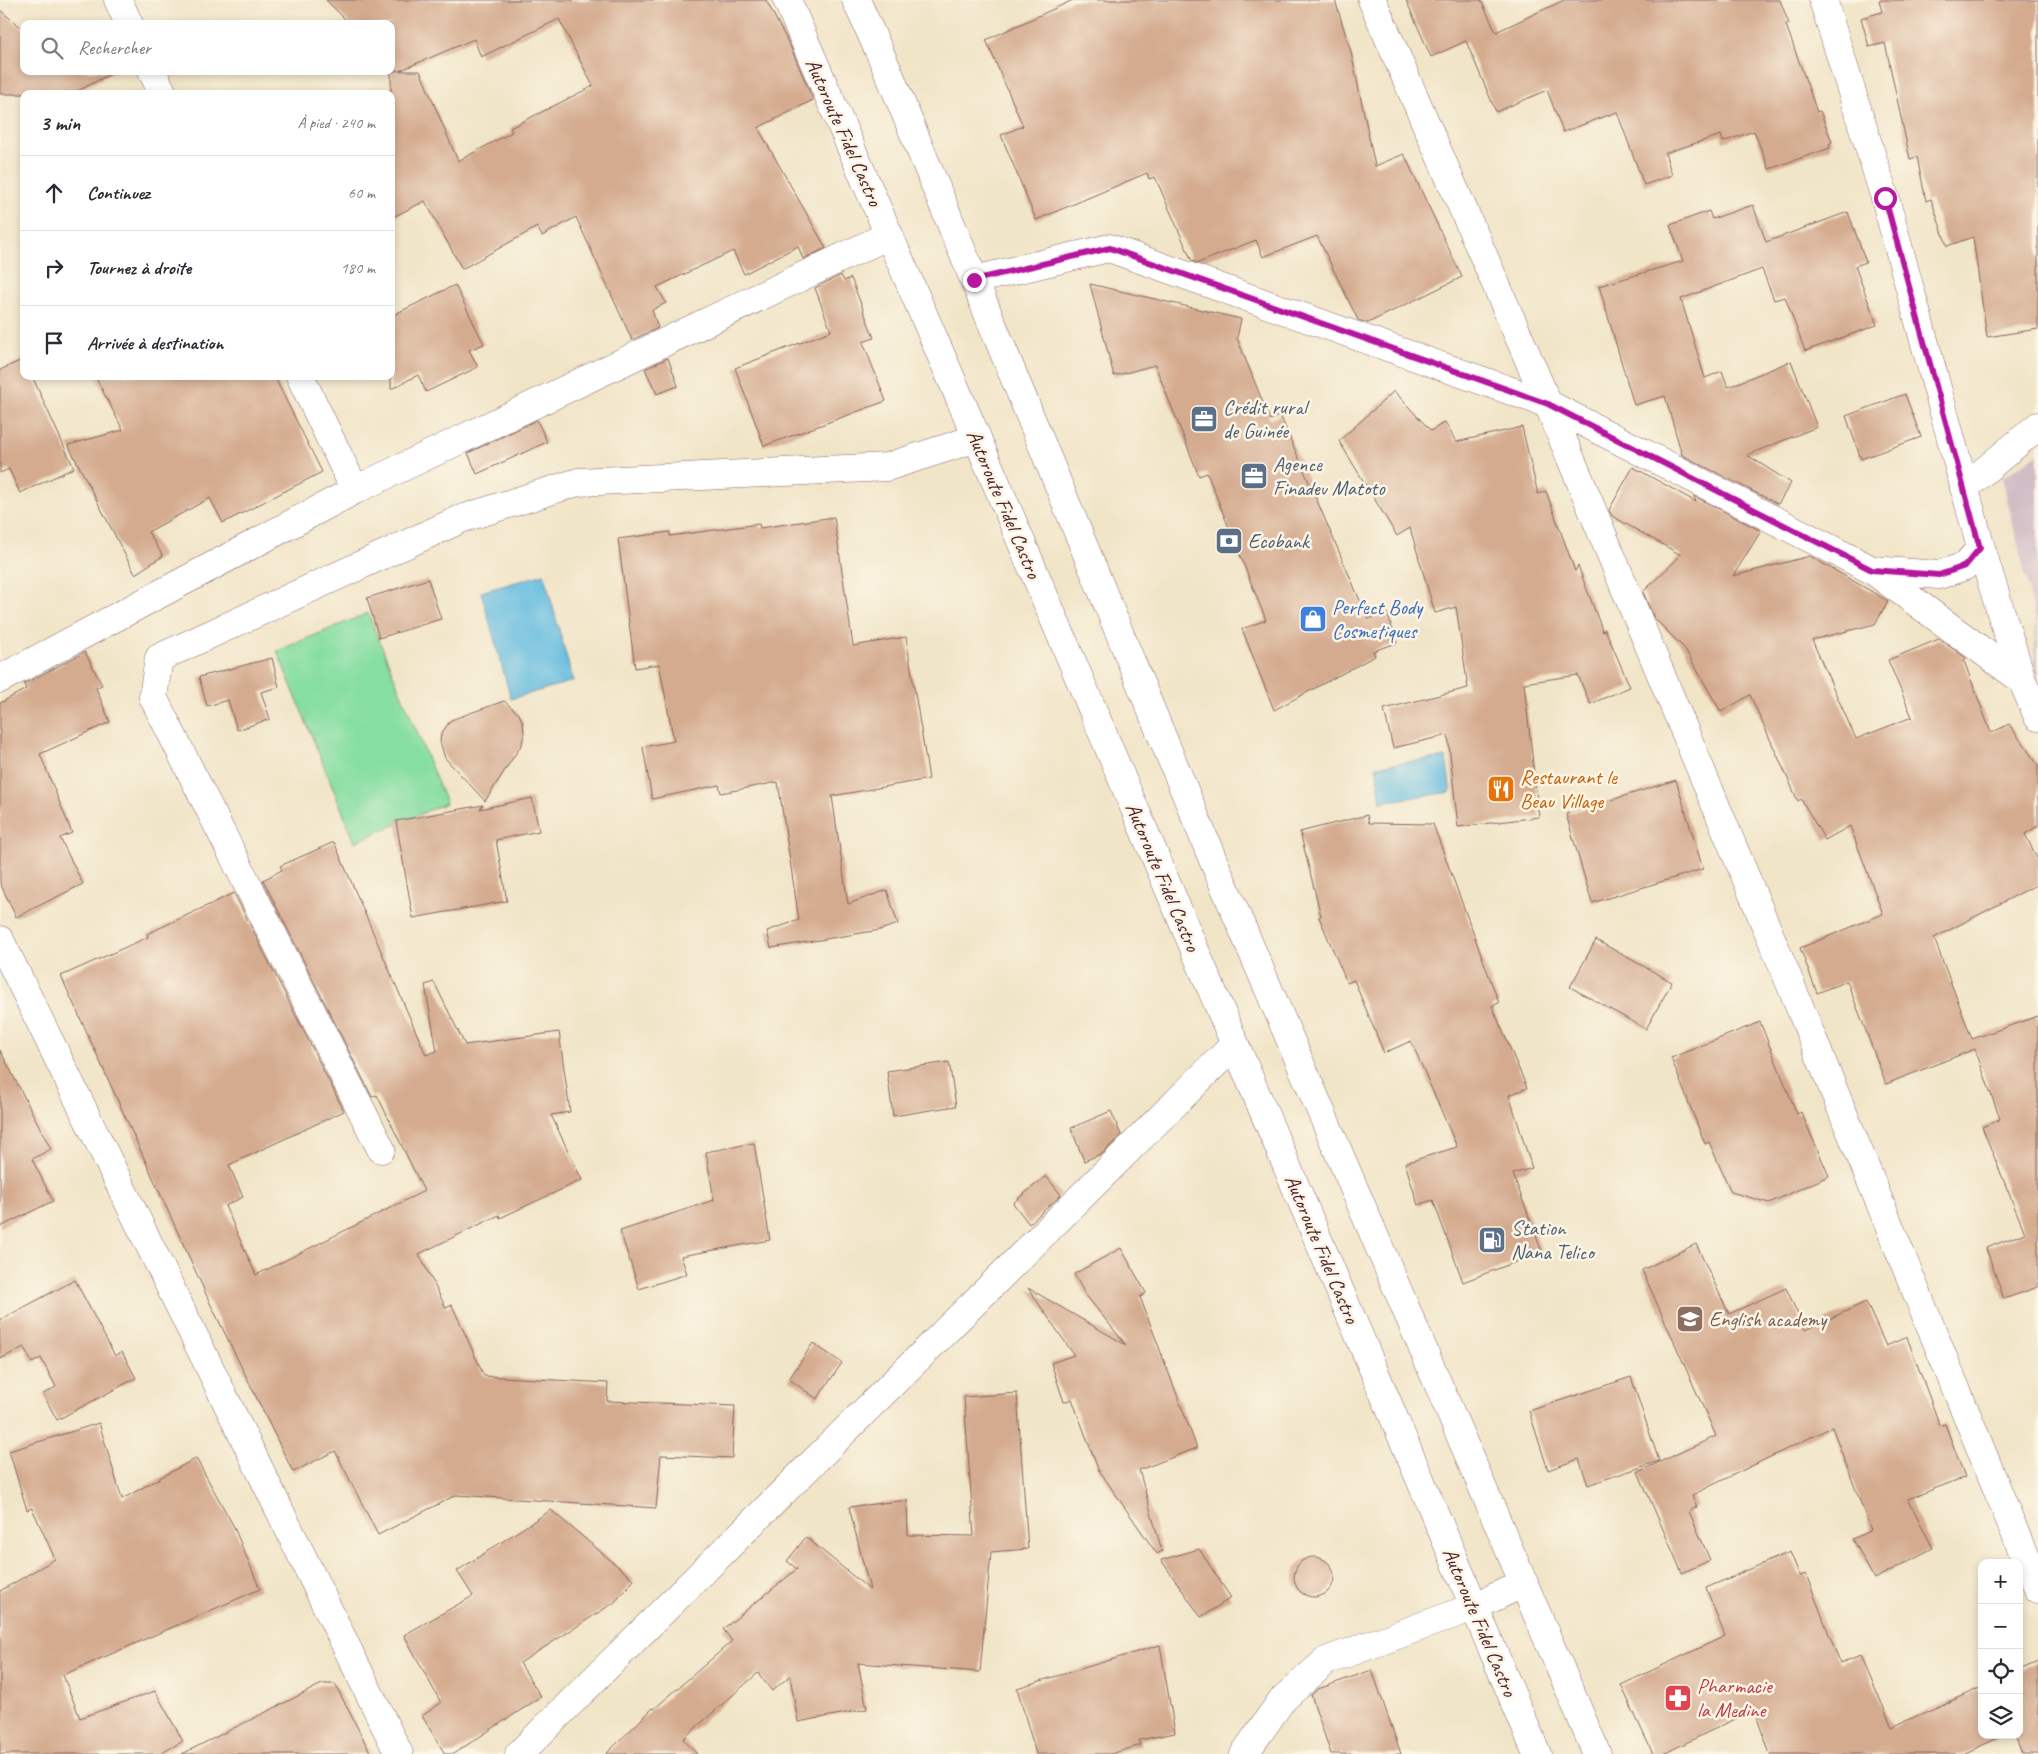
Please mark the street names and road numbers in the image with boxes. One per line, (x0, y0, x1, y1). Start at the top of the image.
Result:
street label: Autoroute Fidel Castro (800, 54, 889, 211)
street label: Autoroute Fidel Castro (961, 426, 1048, 584)
street label: Autoroute Fidel Castro (1120, 799, 1207, 957)
street label: Autoroute Fidel Castro (1279, 1171, 1366, 1329)
street label: Autoroute Fidel Castro (1437, 1544, 1524, 1702)

